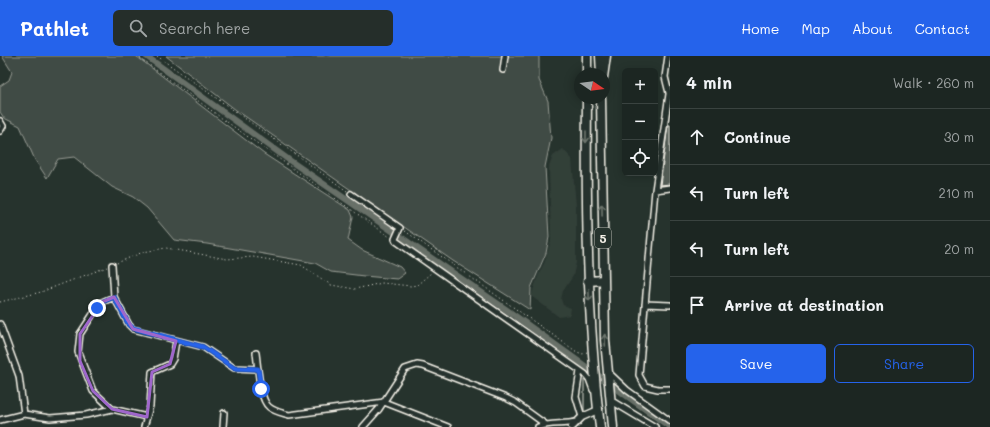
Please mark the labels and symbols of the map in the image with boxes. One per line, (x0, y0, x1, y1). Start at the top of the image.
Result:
north arrow (574, 68, 610, 104)
one-way arrow (582, 130, 590, 143)
one-way arrow (598, 204, 606, 217)
road number: 5 (595, 228, 611, 248)
one-way arrow (585, 288, 592, 301)
route end (88, 299, 106, 317)
one-way arrow (602, 334, 609, 347)
route start (252, 380, 270, 398)

